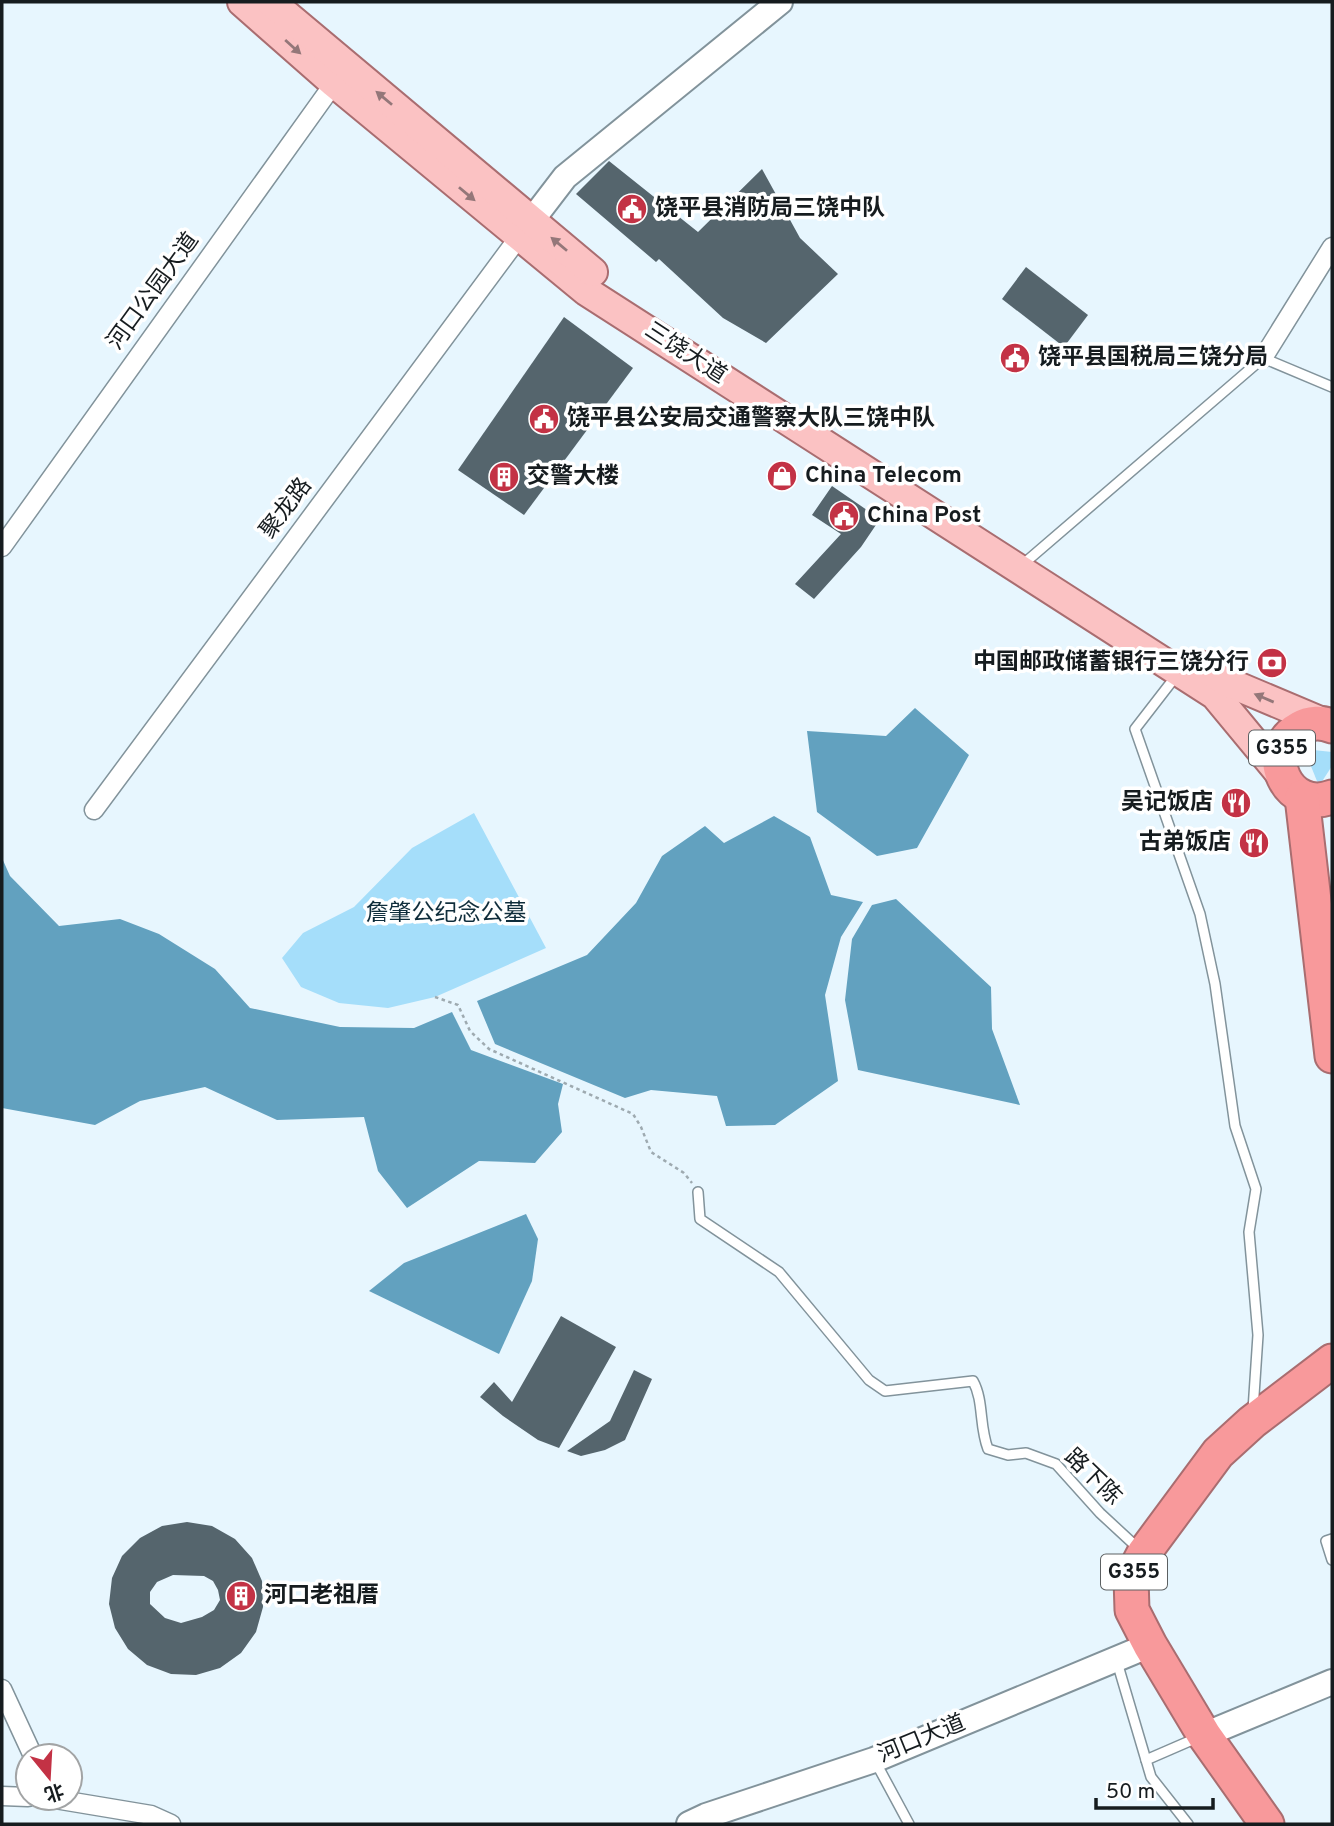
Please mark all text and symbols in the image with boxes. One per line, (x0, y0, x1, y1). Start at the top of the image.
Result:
one-way arrow (284, 39, 302, 55)
one-way arrow (375, 90, 393, 106)
one-way arrow (458, 186, 476, 202)
public building icon: 饶平县消防局三饶中队 (615, 192, 649, 226)
place label: 饶平县消防局三饶中队 (655, 195, 885, 224)
street label: 河口公园大道 (102, 228, 206, 356)
one-way arrow (550, 236, 568, 251)
street label: 三饶大道 (639, 317, 731, 391)
public building icon: 饶平县国税局三饶分局 (998, 341, 1032, 375)
place label: 饶平县国税局三饶分局 (1038, 344, 1268, 373)
public building icon: 饶平县公安局交通警察大队三饶中队 (527, 402, 561, 436)
place label: 饶平县公安局交通警察大队三饶中队 (567, 405, 935, 434)
shop icon: China Telecom (765, 459, 799, 493)
building icon: 交警大楼 (487, 460, 521, 494)
place label: China Telecom (805, 462, 962, 491)
place label: 交警大楼 (527, 463, 619, 492)
street label: 聚龙路 (255, 473, 319, 545)
public building icon: China Post (827, 499, 861, 533)
place label: China Post (867, 502, 981, 531)
bank icon: 中国邮政储蓄银行三饶分行 (1255, 646, 1289, 680)
place label: 中国邮政储蓄银行三饶分行 (973, 649, 1249, 678)
one-way arrow (1254, 692, 1275, 703)
road number: G355 (1249, 730, 1315, 766)
restaurant icon: 吴记饭店 (1219, 786, 1253, 820)
place label: 吴记饭店 (1121, 789, 1213, 818)
restaurant icon: 古弟饭店 (1237, 826, 1271, 860)
place label: 古弟饭店 (1139, 829, 1231, 858)
park label: 詹肇公纪念公墓 (366, 900, 527, 929)
street label: 路下陈 (1057, 1444, 1127, 1512)
road number: G355 (1101, 1554, 1167, 1590)
building icon: 河口老祖厝 (224, 1579, 258, 1613)
place label: 河口老祖厝 (264, 1582, 379, 1611)
street label: 河口大道 (874, 1709, 970, 1771)
north arrow (14, 1742, 84, 1812)
scale bar (1096, 1766, 1213, 1810)
text: 北 (41, 1777, 66, 1806)
text: 50 m (1106, 1779, 1155, 1806)

